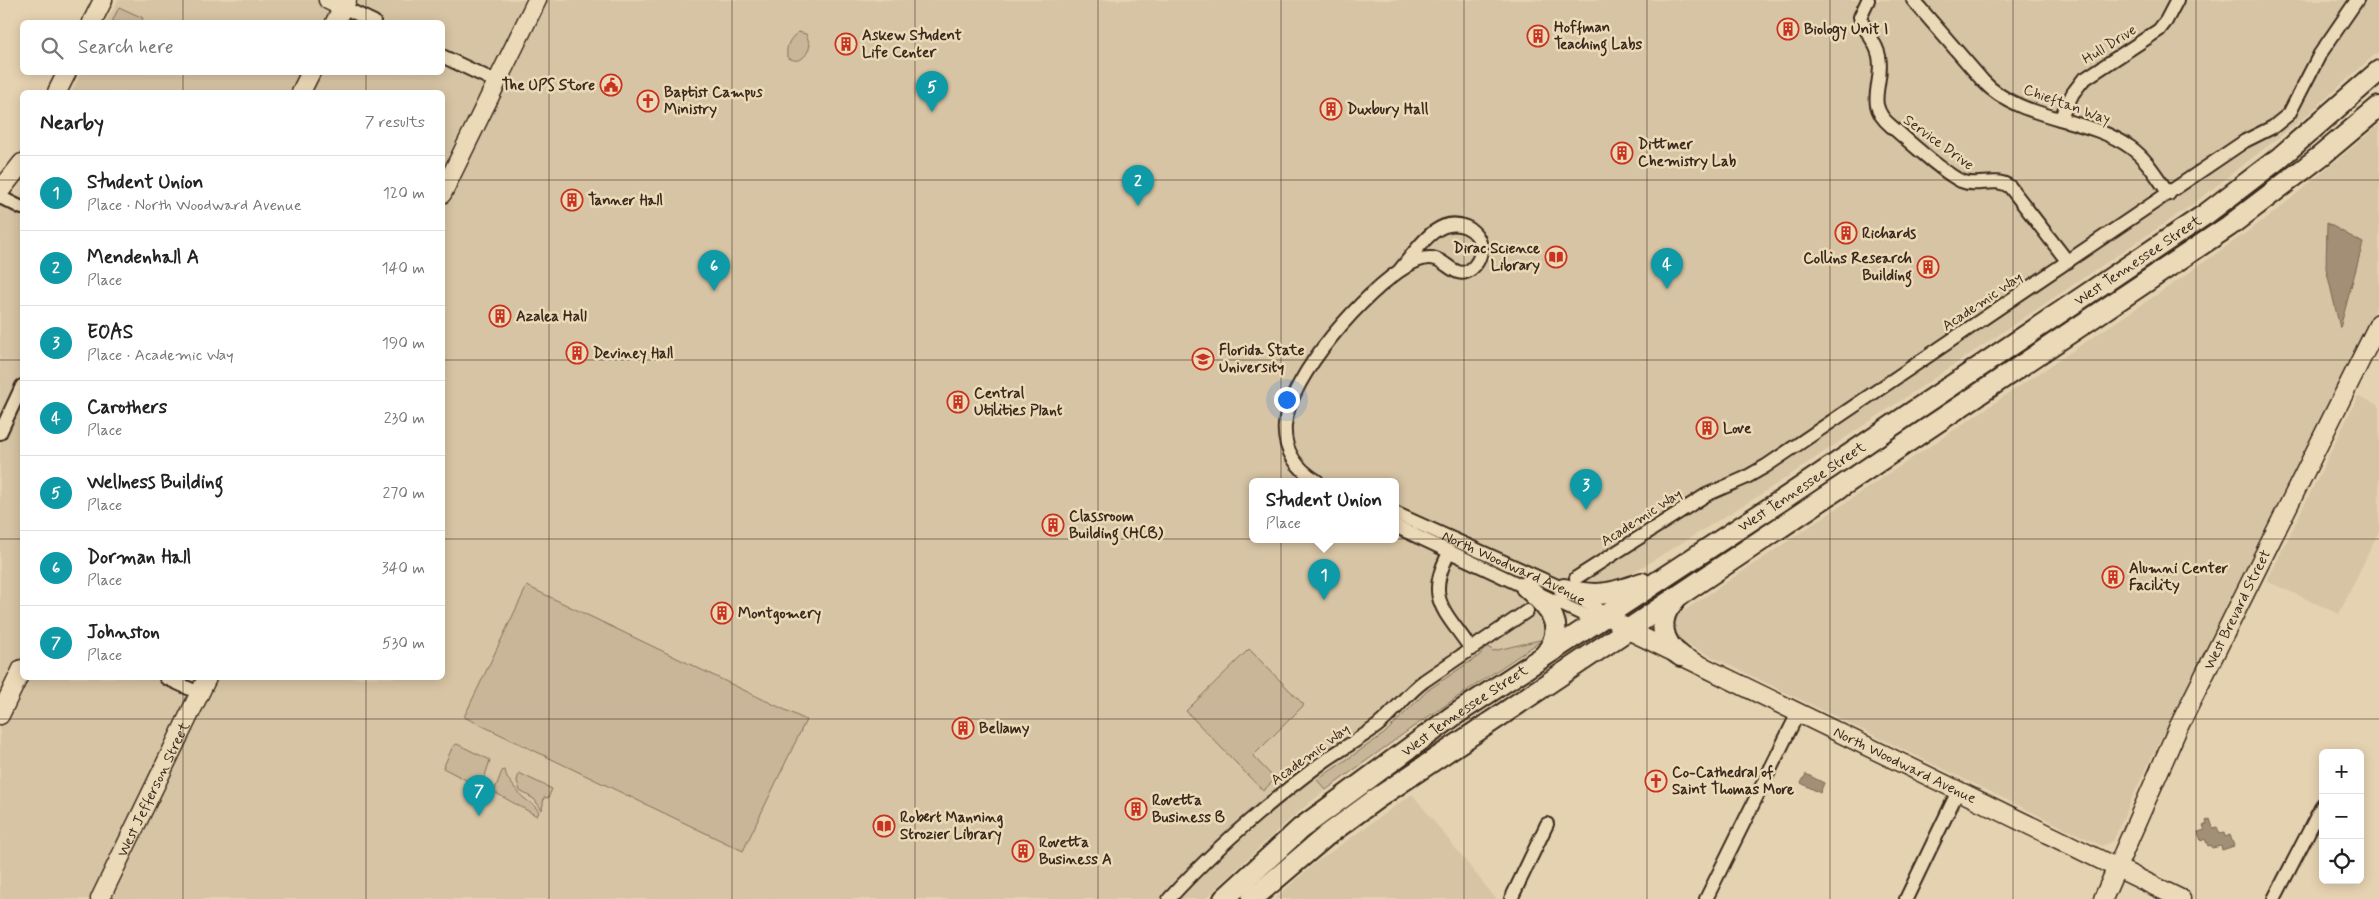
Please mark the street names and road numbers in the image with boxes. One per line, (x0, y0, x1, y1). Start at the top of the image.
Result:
street label: Hull Drive (2079, 20, 2141, 69)
street label: Chieftan Way (2020, 80, 2113, 130)
street label: Service Drive (1899, 110, 1978, 175)
street label: West Tennessee Street (2071, 211, 2206, 311)
street label: Academic Way (1938, 267, 2027, 336)
street label: West Tennessee Street (1735, 437, 1870, 537)
street label: Academic Way (1597, 484, 1686, 552)
street label: North Woodward Avenue (1438, 526, 1589, 611)
street label: West Brevard Street (2199, 546, 2276, 674)
street label: West Tennessee Street (1398, 661, 1532, 762)
street label: West Jefferson Street (113, 719, 195, 860)
street label: Academic Way (1267, 719, 1354, 790)
street label: North Woodward Avenue (1830, 722, 1980, 809)

